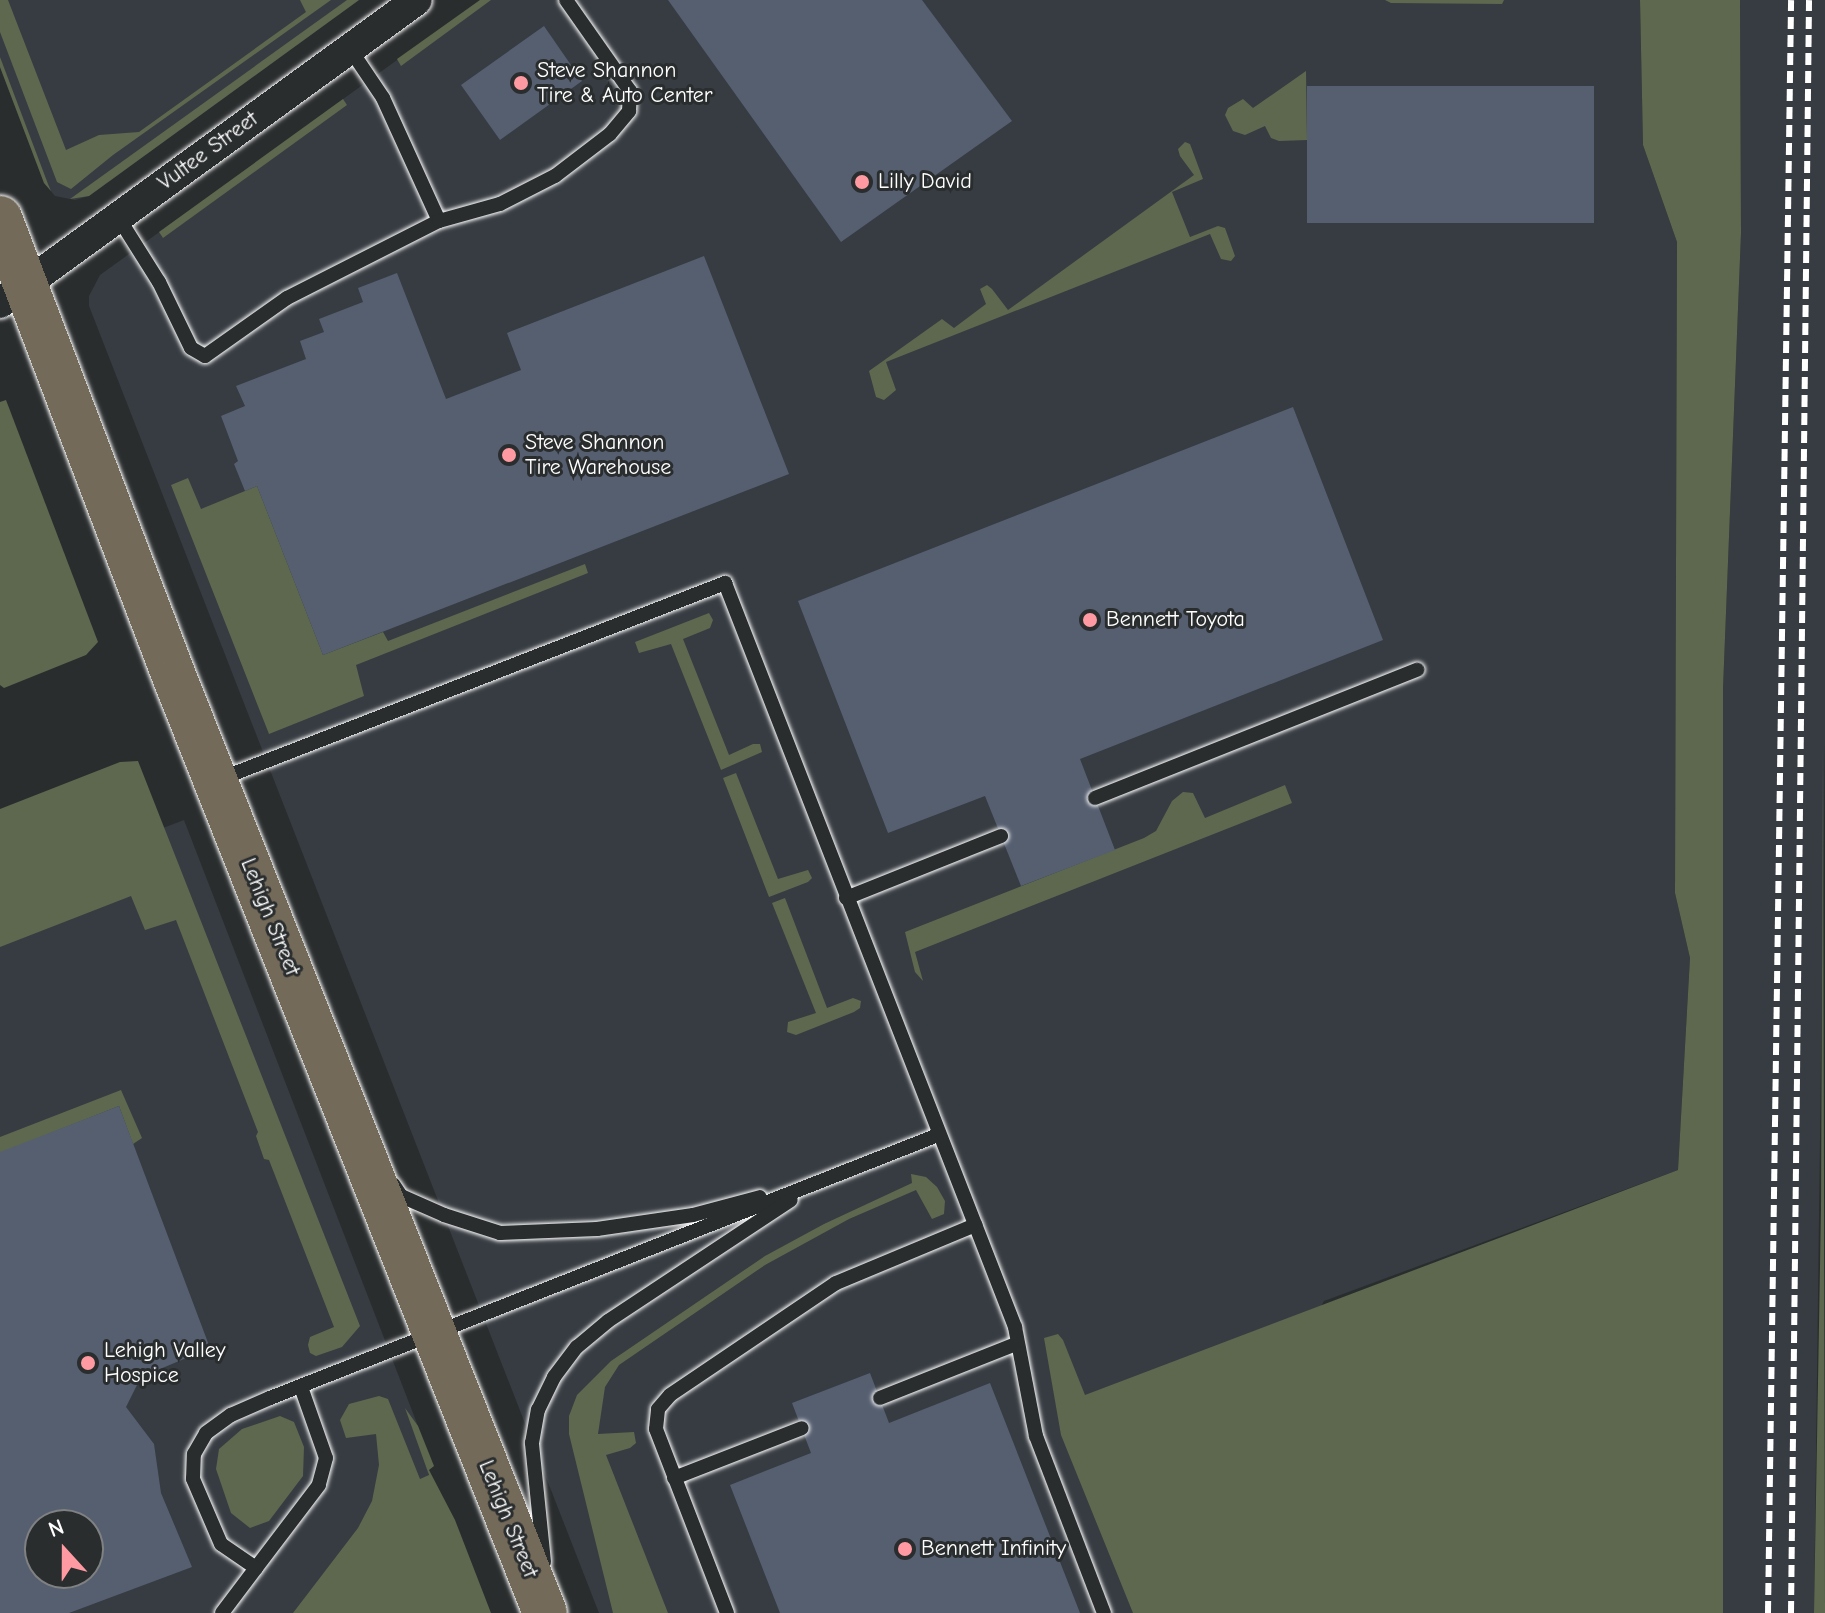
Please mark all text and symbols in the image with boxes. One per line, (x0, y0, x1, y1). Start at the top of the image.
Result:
place label: Steve Shannon Tire & Auto Center (537, 57, 712, 108)
marker: Steve Shannon Tire & Auto Center (512, 74, 530, 92)
street label: Vultee Street (153, 106, 263, 196)
place label: Lilly David (878, 169, 972, 195)
marker: Lilly David (853, 173, 871, 191)
place label: Steve Shannon Tire Warehouse (525, 429, 671, 480)
marker: Steve Shannon Tire Warehouse (500, 446, 518, 464)
place label: Bennett Toyota (1106, 607, 1245, 633)
marker: Bennett Toyota (1081, 611, 1099, 629)
street label: Lehigh Street (234, 854, 306, 980)
place label: Lehigh Valley Hospice (104, 1337, 226, 1388)
marker: Lehigh Valley Hospice (79, 1354, 97, 1372)
street label: Lehigh Street (472, 1456, 544, 1582)
north arrow (24, 1509, 104, 1589)
text: N (45, 1514, 67, 1543)
place label: Bennett Infinity (921, 1536, 1066, 1562)
marker: Bennett Infinity (896, 1540, 914, 1558)

